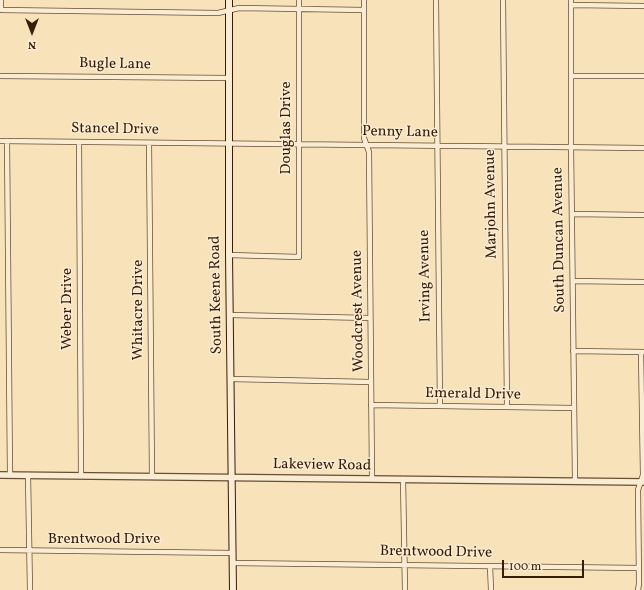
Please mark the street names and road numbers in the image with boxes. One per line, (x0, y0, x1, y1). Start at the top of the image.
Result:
street label: Bugle Lane (79, 55, 151, 75)
street label: Douglas Drive (278, 81, 296, 175)
street label: Stancel Drive (71, 120, 159, 140)
street label: Penny Lane (362, 123, 438, 143)
street label: Marjohn Avenue (482, 149, 502, 259)
street label: South Duncan Avenue (550, 167, 570, 313)
street label: Irving Avenue (416, 229, 436, 323)
street label: South Keene Road (207, 236, 227, 354)
street label: Woodcrest Avenue (349, 250, 369, 372)
street label: Whitacre Drive (130, 260, 148, 360)
street label: Weber Drive (59, 268, 77, 350)
street label: Emerald Drive (425, 385, 521, 405)
street label: Lakeview Road (273, 456, 371, 476)
street label: Brentwood Drive (48, 531, 160, 549)
street label: Brentwood Drive (380, 543, 492, 563)

